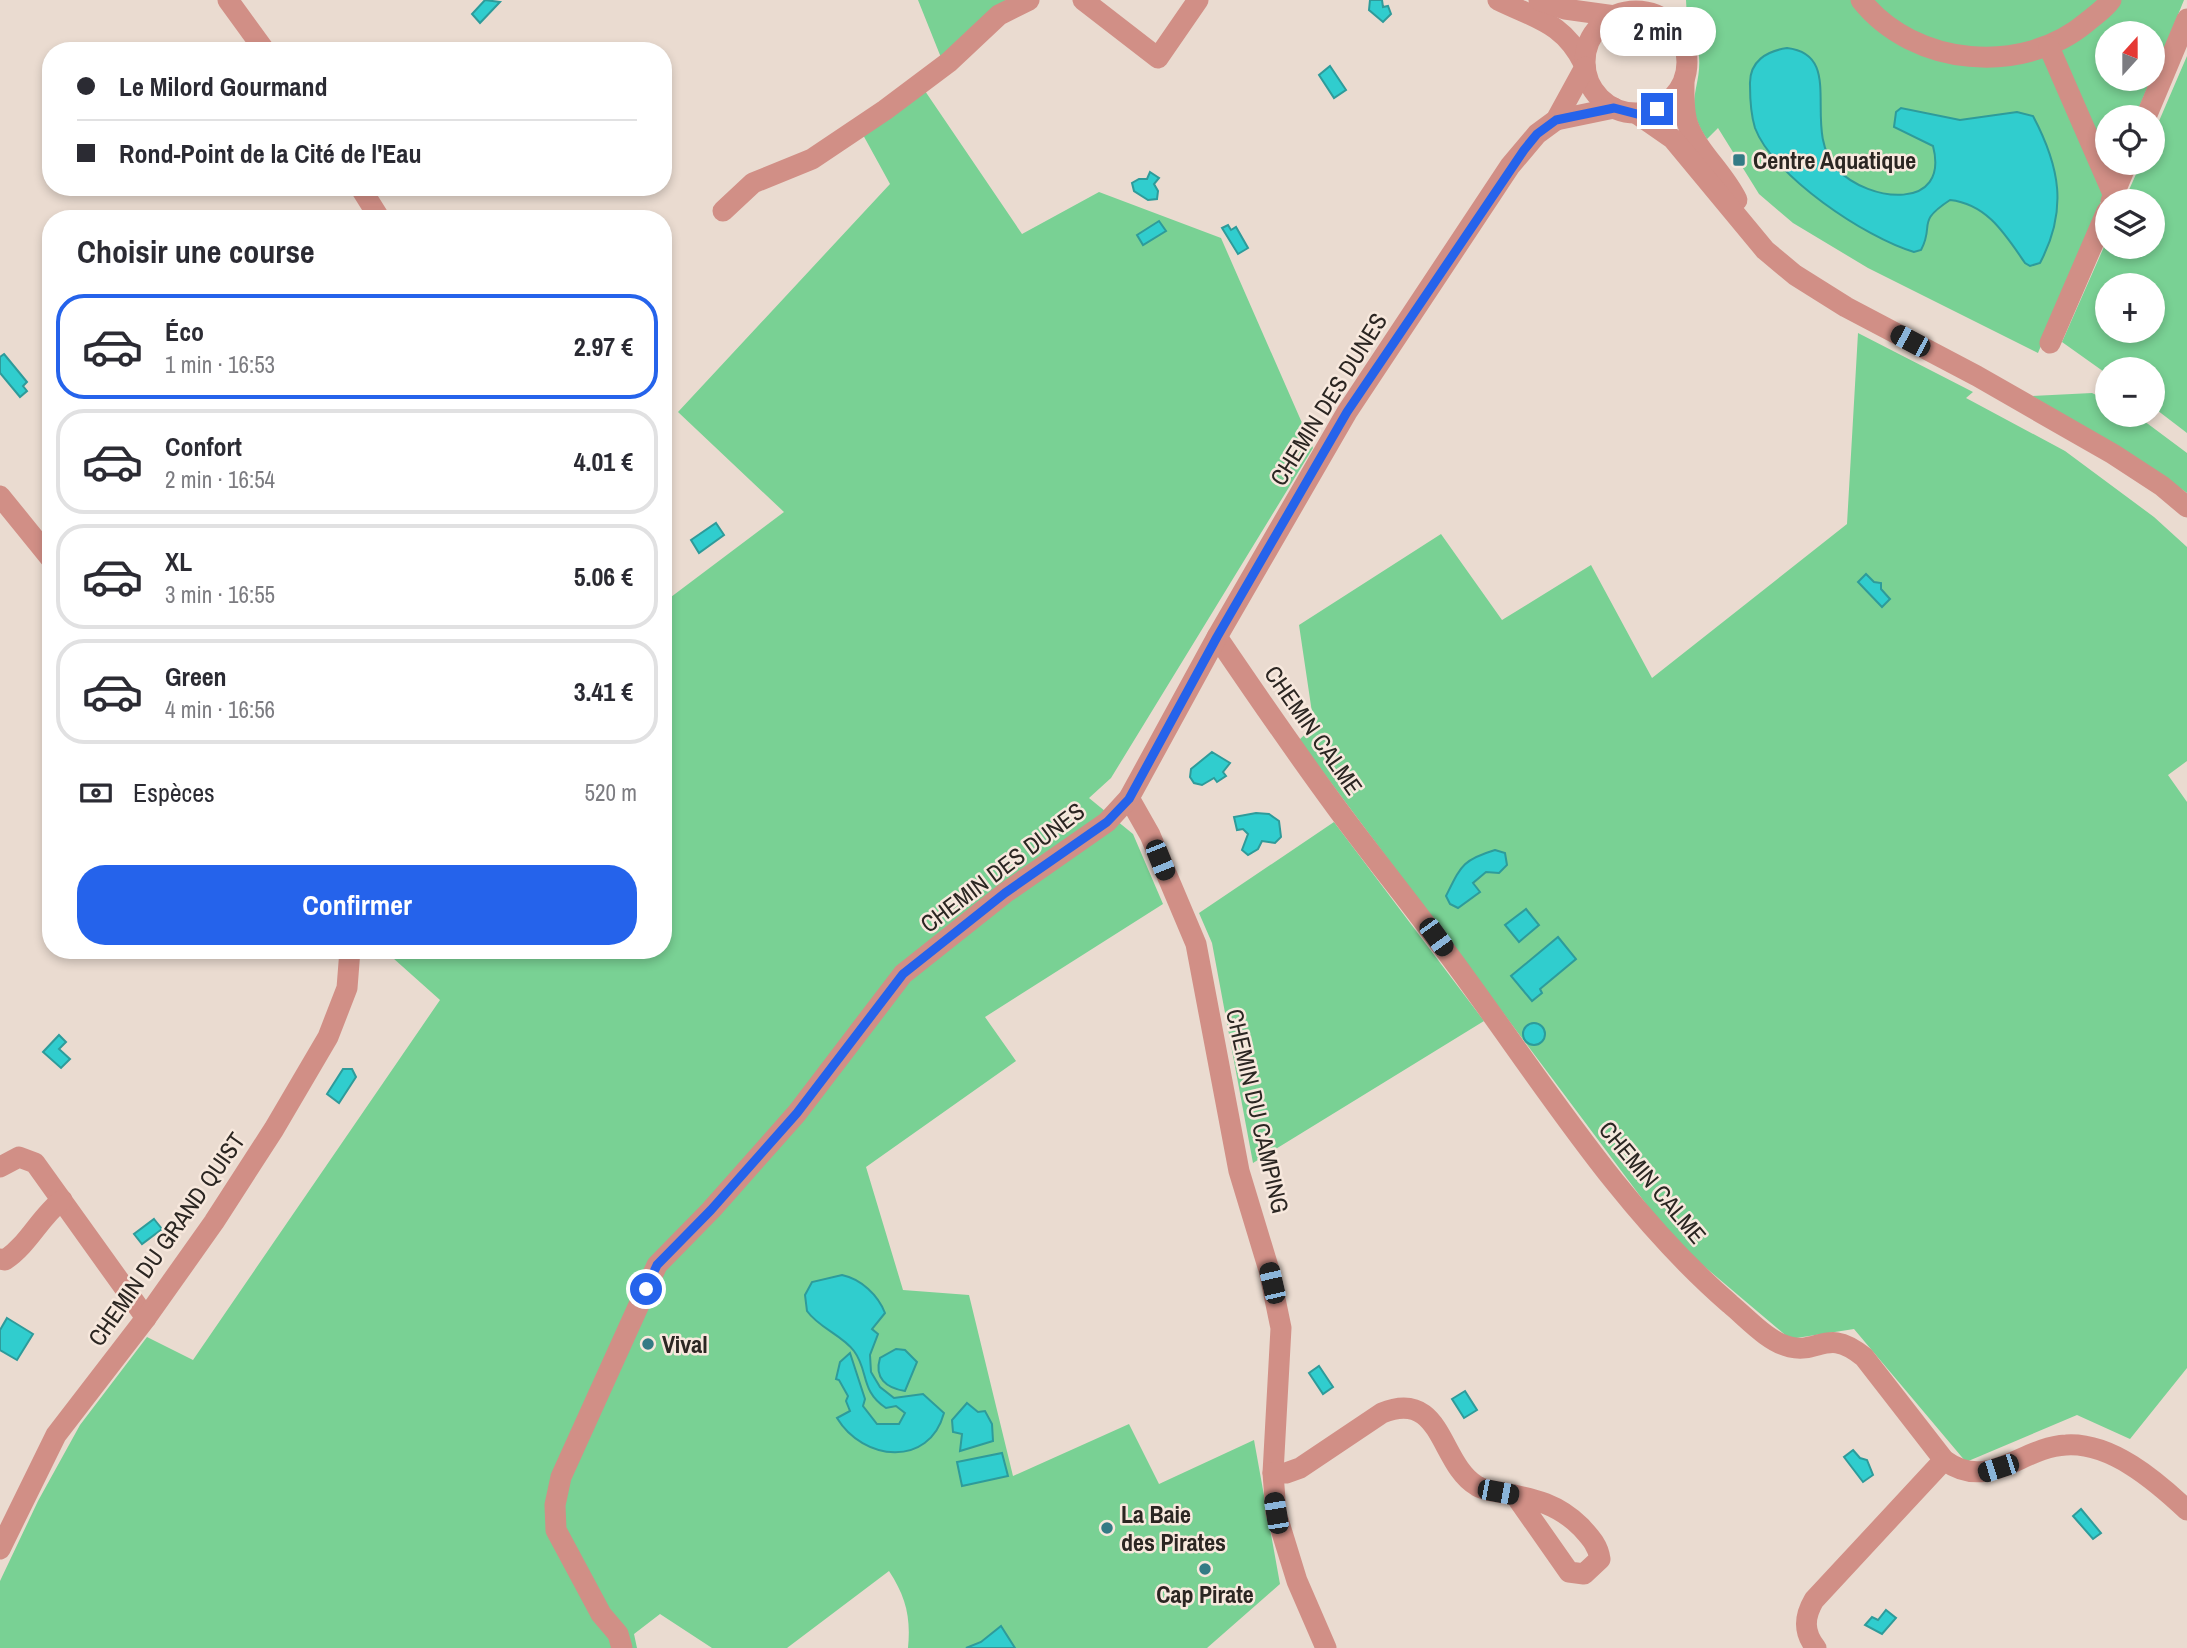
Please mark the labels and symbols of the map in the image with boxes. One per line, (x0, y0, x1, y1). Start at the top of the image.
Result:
callout: 2 min (1599, 7, 1715, 56)
north arrow (2095, 21, 2165, 91)
route end (1641, 93, 1673, 125)
place label: Centre Aquatique (1753, 144, 1916, 176)
marker: Centre Aquatique (1731, 152, 1747, 168)
street label: CHEMIN DES DUNES (1262, 307, 1394, 491)
car (1887, 322, 1934, 360)
street label: CHEMIN CALME (1258, 659, 1370, 801)
street label: CHEMIN DES DUNES (913, 795, 1091, 939)
car (1143, 837, 1178, 883)
car (1416, 914, 1457, 960)
street label: CHEMIN DU CAMPING (1219, 1006, 1297, 1216)
street label: CHEMIN CALME (1592, 1114, 1714, 1250)
street label: CHEMIN DU GRAND QUIST (80, 1126, 252, 1352)
car (1258, 1260, 1287, 1306)
route start (630, 1273, 662, 1305)
place label: Vival (662, 1328, 708, 1360)
marker: Vival (640, 1336, 656, 1352)
car (1975, 1452, 2022, 1484)
car (1476, 1478, 1521, 1506)
car (1263, 1491, 1290, 1535)
place label: La Baie des Pirates (1121, 1498, 1226, 1558)
marker: La Baie des Pirates (1099, 1520, 1115, 1536)
marker: Cap Pirate (1197, 1561, 1213, 1577)
place label: Cap Pirate (1156, 1578, 1254, 1610)

